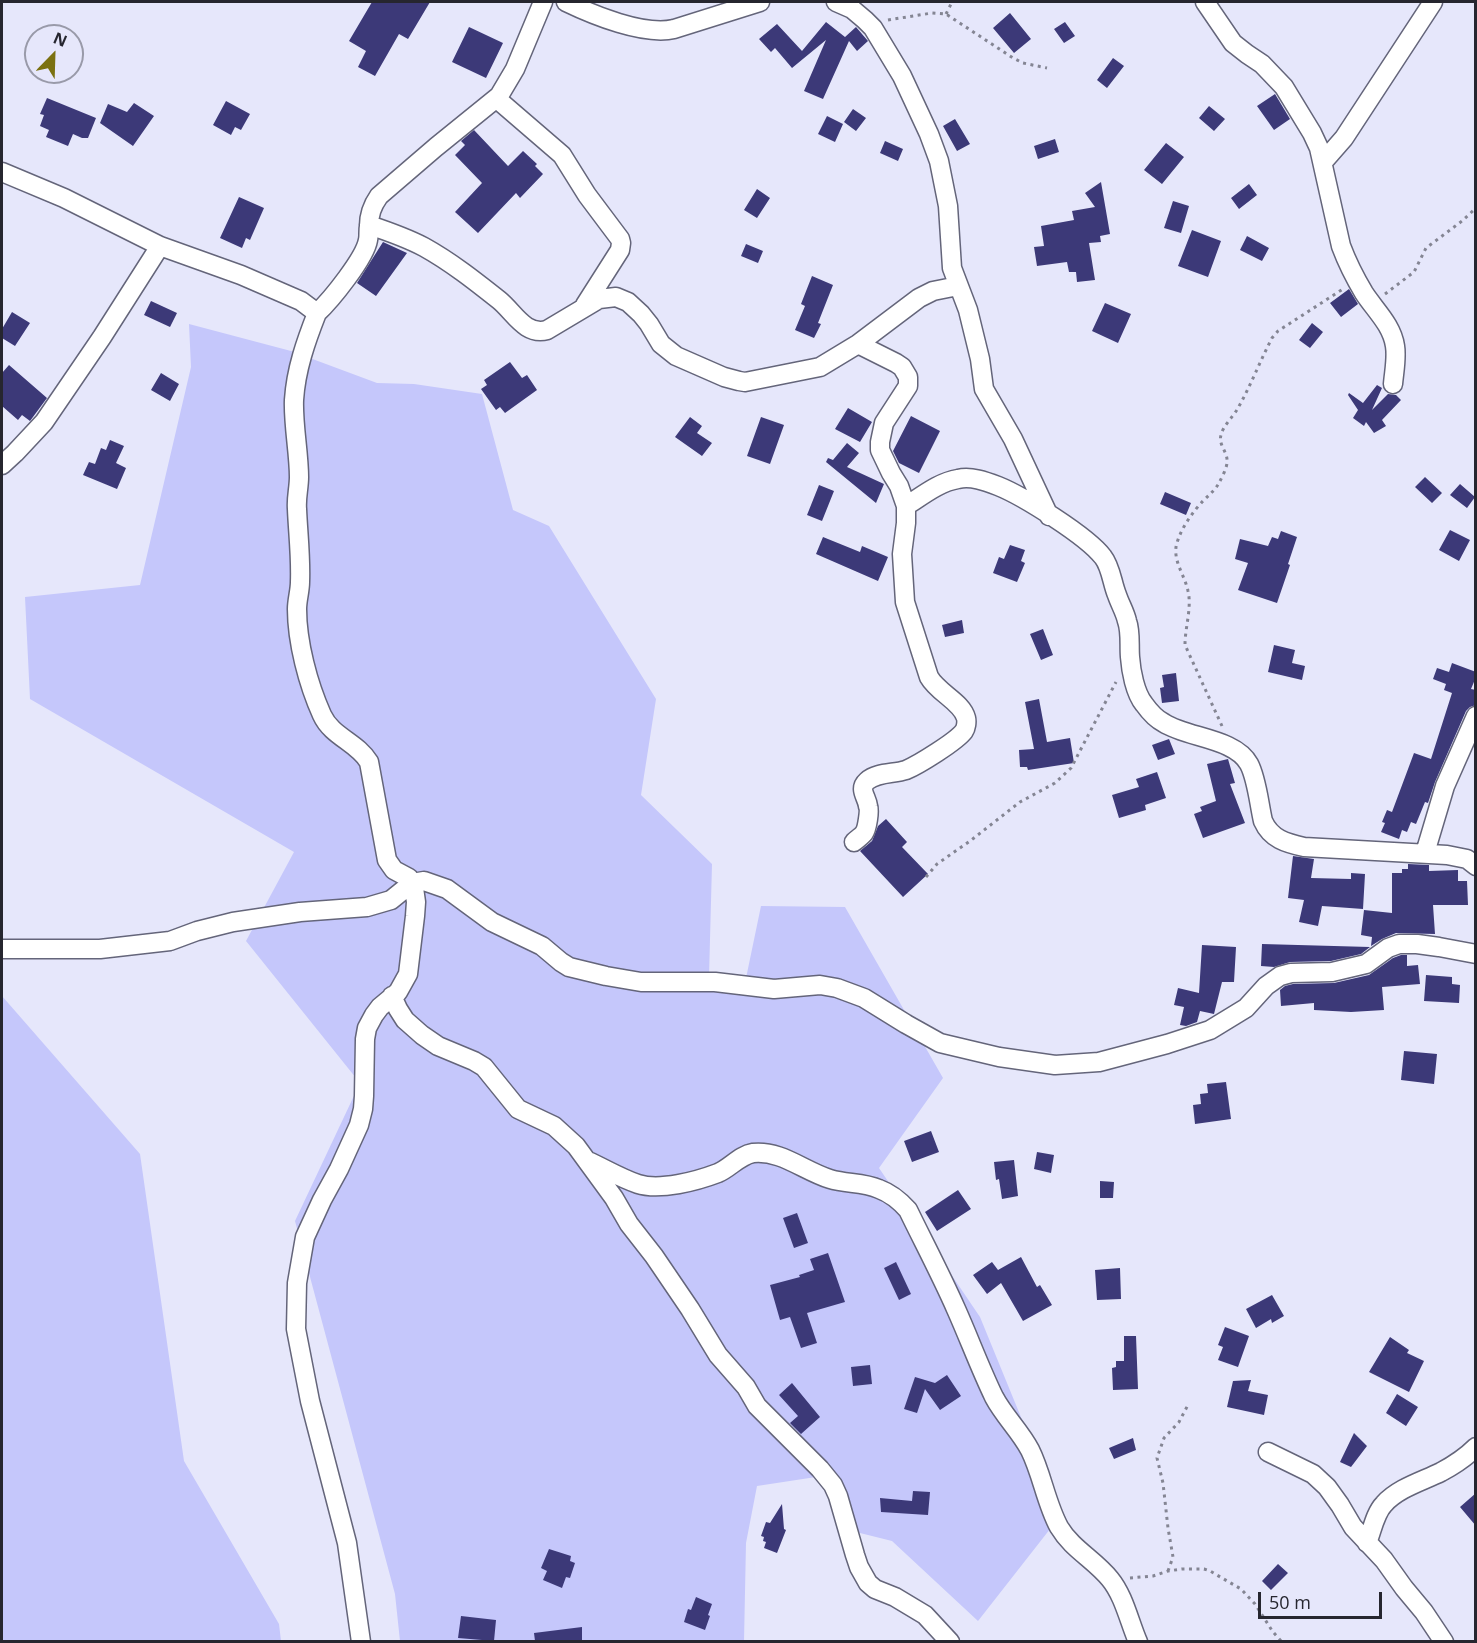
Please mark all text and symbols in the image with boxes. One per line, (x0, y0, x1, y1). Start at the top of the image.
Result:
north arrow (24, 24, 84, 84)
text: N (50, 27, 71, 52)
scale bar (1261, 1580, 1386, 1618)
text: 50 m (1269, 1590, 1311, 1614)

